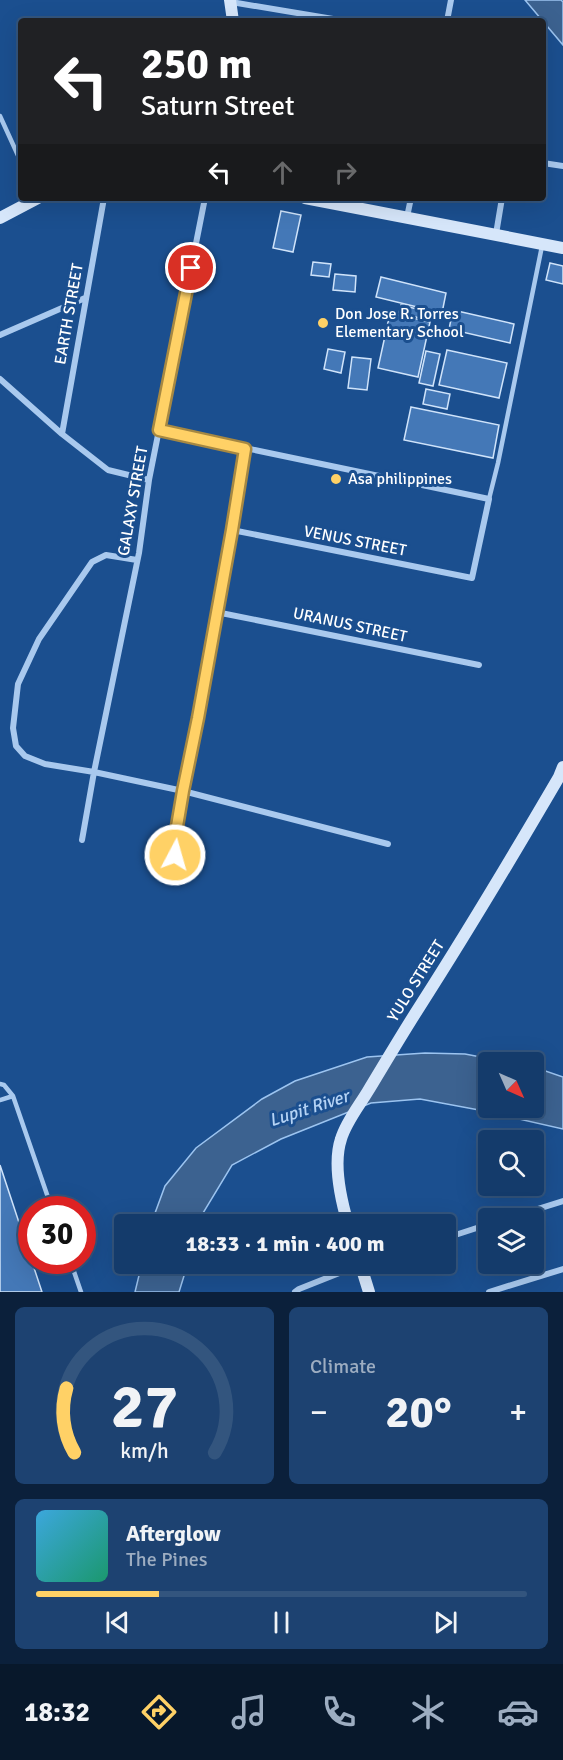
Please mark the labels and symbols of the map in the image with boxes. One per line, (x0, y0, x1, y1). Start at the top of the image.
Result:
pin (165, 242, 216, 293)
street label: EARTH STREET (50, 262, 88, 366)
place label: Don Jose R. Torres Elementary School (335, 304, 464, 342)
marker: Don Jose R. Torres Elementary School (316, 316, 330, 330)
street label: GALAXY STREET (114, 445, 153, 557)
place label: Asa philippines (348, 469, 452, 489)
marker: Asa philippines (329, 472, 343, 486)
street label: VENUS STREET (302, 521, 408, 561)
street label: URANUS STREET (291, 603, 409, 647)
position arrow (143, 823, 207, 887)
street label: YULO STREET (383, 936, 449, 1026)
north arrow (478, 1052, 544, 1118)
water label: Lupit River (266, 1084, 354, 1131)
speed limit sign: 30 (18, 1196, 96, 1274)

